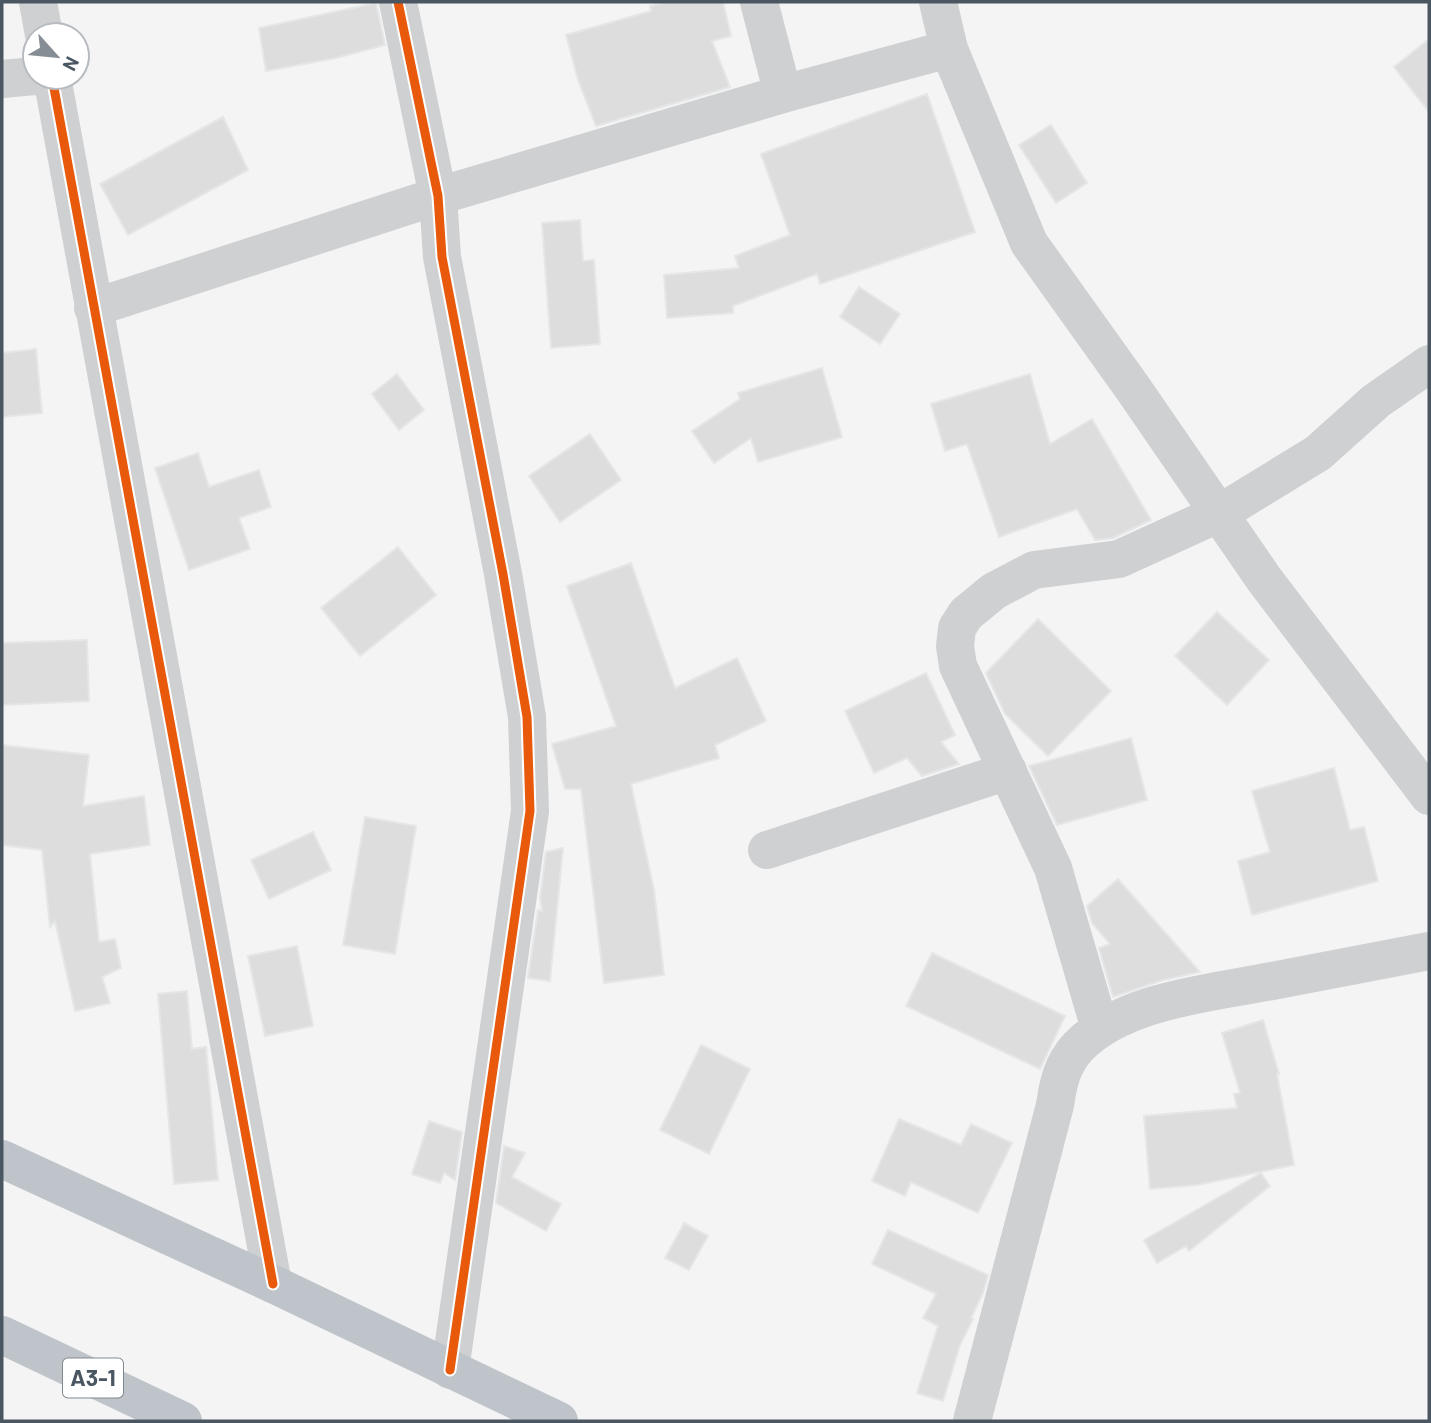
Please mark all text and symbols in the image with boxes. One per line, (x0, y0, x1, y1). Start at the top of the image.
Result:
north arrow (21, 21, 91, 91)
text: N (58, 53, 85, 75)
road number: A3-1 (63, 1358, 123, 1398)

